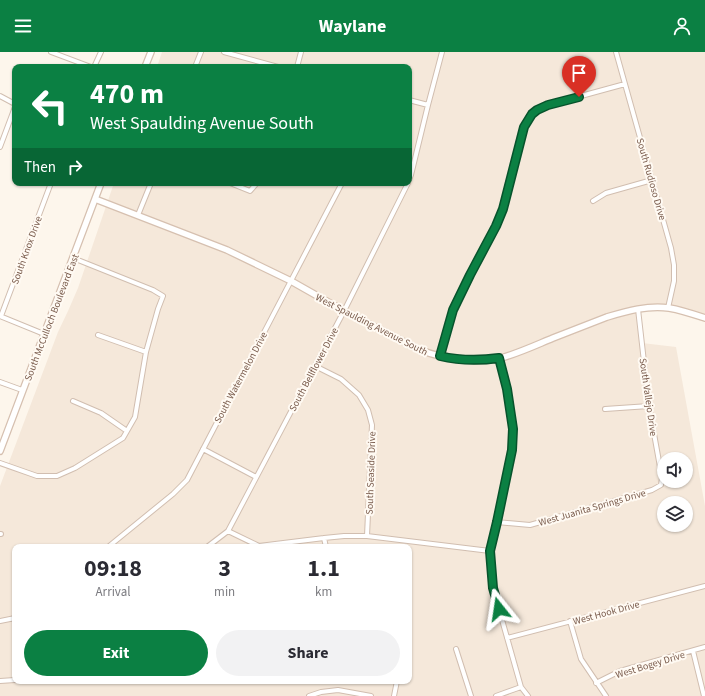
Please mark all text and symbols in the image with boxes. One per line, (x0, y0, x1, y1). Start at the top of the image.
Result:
text: Waylane (319, 14, 386, 39)
icon: menu (12, 15, 34, 37)
icon: person (671, 15, 693, 37)
pin (562, 56, 596, 97)
icon: arrive (568, 62, 590, 84)
text: 470 m (90, 74, 164, 114)
icon: left (24, 80, 76, 132)
text: West Spaulding Avenue South (90, 111, 314, 136)
street label: South Rudioso Drive (633, 137, 669, 222)
icon: right (64, 156, 86, 178)
text: Then (24, 157, 56, 178)
street label: South Knox Drive (8, 214, 46, 286)
street label: South McCulloch Boulevard East (21, 251, 83, 383)
street label: West Spaulding Avenue South (313, 290, 430, 359)
street label: South Bellflower Drive (286, 325, 342, 414)
street label: South Watermelon Drive (211, 329, 271, 426)
street label: South Vallejo Drive (636, 357, 660, 437)
street label: South Seaside Drive (363, 431, 379, 515)
map controls (657, 452, 693, 532)
button: sound (657, 452, 693, 488)
street label: West Juanita Springs Drive (537, 486, 647, 530)
button: layers (657, 496, 693, 532)
text: 09:18 (84, 551, 142, 586)
text: 3 (218, 551, 231, 586)
text: 1.1 (307, 551, 340, 586)
text: Arrival (96, 583, 131, 601)
text: min (214, 583, 235, 601)
text: km (315, 583, 332, 601)
position arrow (478, 588, 520, 630)
street label: West Hook Drive (572, 597, 641, 629)
button: Exit (24, 630, 208, 676)
button: Share (216, 630, 400, 676)
street label: West Bogey Drive (614, 648, 687, 682)

